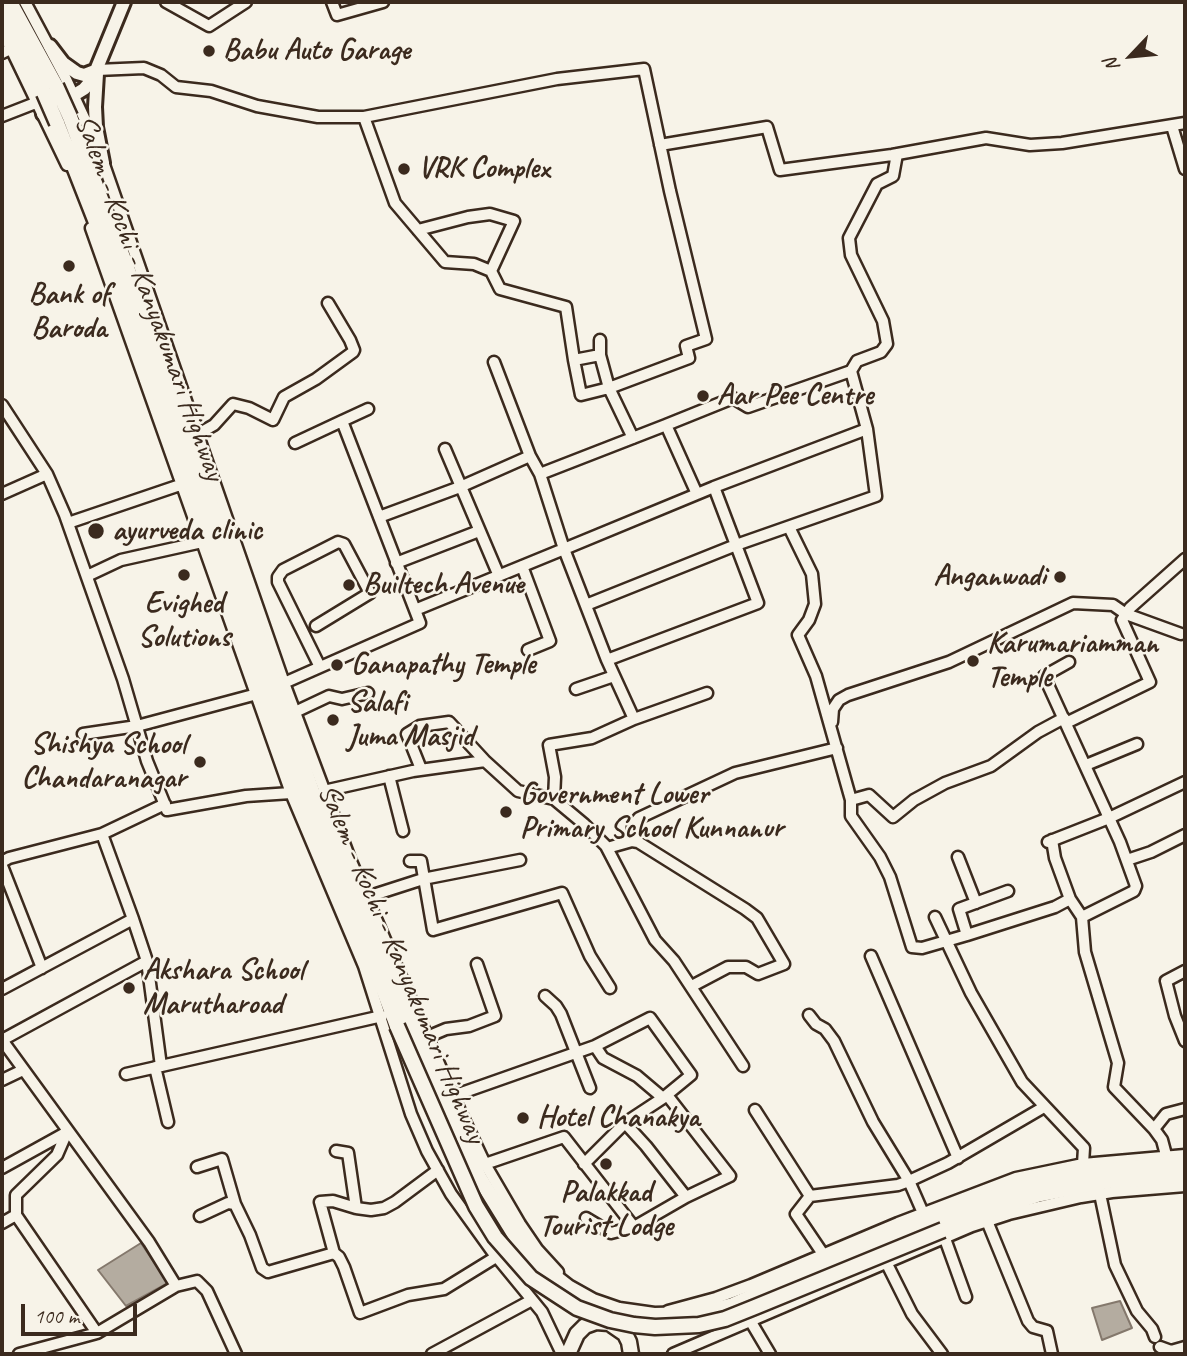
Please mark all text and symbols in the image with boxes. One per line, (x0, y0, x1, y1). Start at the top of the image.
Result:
north arrow (1096, 21, 1166, 91)
place label: Babu Auto Garage (223, 33, 410, 69)
marker: Babu Auto Garage (201, 43, 217, 59)
text: N (1099, 55, 1125, 76)
street label: Salem - Kochi - Kanyakumari Highway (66, 110, 232, 486)
place label: VRK Complex (418, 151, 549, 187)
marker: VRK Complex (396, 161, 412, 177)
marker: Bank of Baroda (61, 258, 77, 274)
place label: Bank of Baroda (28, 277, 110, 348)
place label: Aar Pee Centre (717, 378, 873, 414)
marker: Aar Pee Centre (695, 388, 711, 404)
place label: ayurveda clinic (112, 513, 262, 549)
marker: ayurveda clinic (86, 521, 106, 541)
place label: Anganwadi (933, 559, 1046, 595)
marker: Evighed Solutions (176, 567, 192, 583)
place label: Builtech Avenue (363, 567, 524, 603)
marker: Anganwadi (1052, 569, 1068, 585)
marker: Builtech Avenue (341, 577, 357, 593)
place label: Evighed Solutions (138, 586, 230, 656)
place label: Karumariamman Temple (987, 626, 1158, 696)
place label: Ganapathy Temple (351, 647, 536, 683)
marker: Karumariamman Temple (965, 653, 981, 669)
marker: Ganapathy Temple (329, 657, 345, 673)
place label: Salafi Juma Masjid (347, 685, 474, 756)
marker: Salafi Juma Masjid (325, 712, 341, 728)
place label: Shishya School Chandaranagar (21, 727, 186, 798)
marker: Shishya School Chandaranagar (192, 754, 208, 770)
place label: Government Lower Primary School Kunnanur (520, 777, 783, 848)
street label: Salem - Kochi - Kanyakumari Highway (309, 779, 493, 1149)
marker: Government Lower Primary School Kunnanur (498, 804, 514, 820)
place label: Akshara School Marutharoad (143, 953, 304, 1024)
marker: Akshara School Marutharoad (121, 980, 137, 996)
place label: Hotel Chanakya (537, 1100, 700, 1136)
marker: Hotel Chanakya (515, 1110, 531, 1126)
marker: Palakkad Tourist Lodge (598, 1156, 614, 1172)
place label: Palakkad Tourist Lodge (539, 1175, 673, 1246)
scale bar (24, 1290, 140, 1334)
text: 100 m (34, 1303, 79, 1329)

